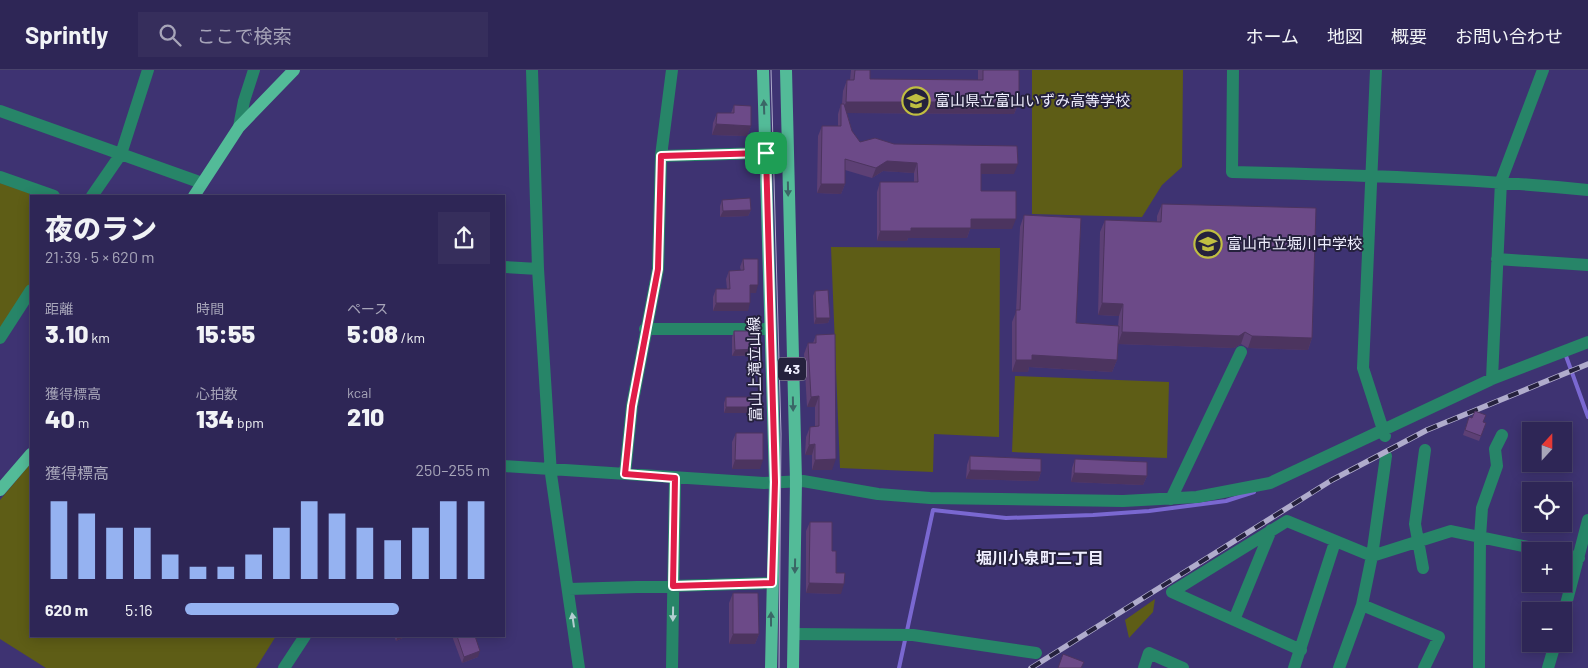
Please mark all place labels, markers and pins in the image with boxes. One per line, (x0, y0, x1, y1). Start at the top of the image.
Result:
school or university icon: 富山県立富山いずみ高等学校 (901, 86, 931, 116)
place label: 富山県立富山いずみ高等学校 (935, 91, 1130, 109)
pin (745, 132, 787, 174)
school or university icon: 富山市立堀川中学校 (1193, 229, 1223, 259)
place label: 富山市立堀川中学校 (1227, 234, 1362, 252)

